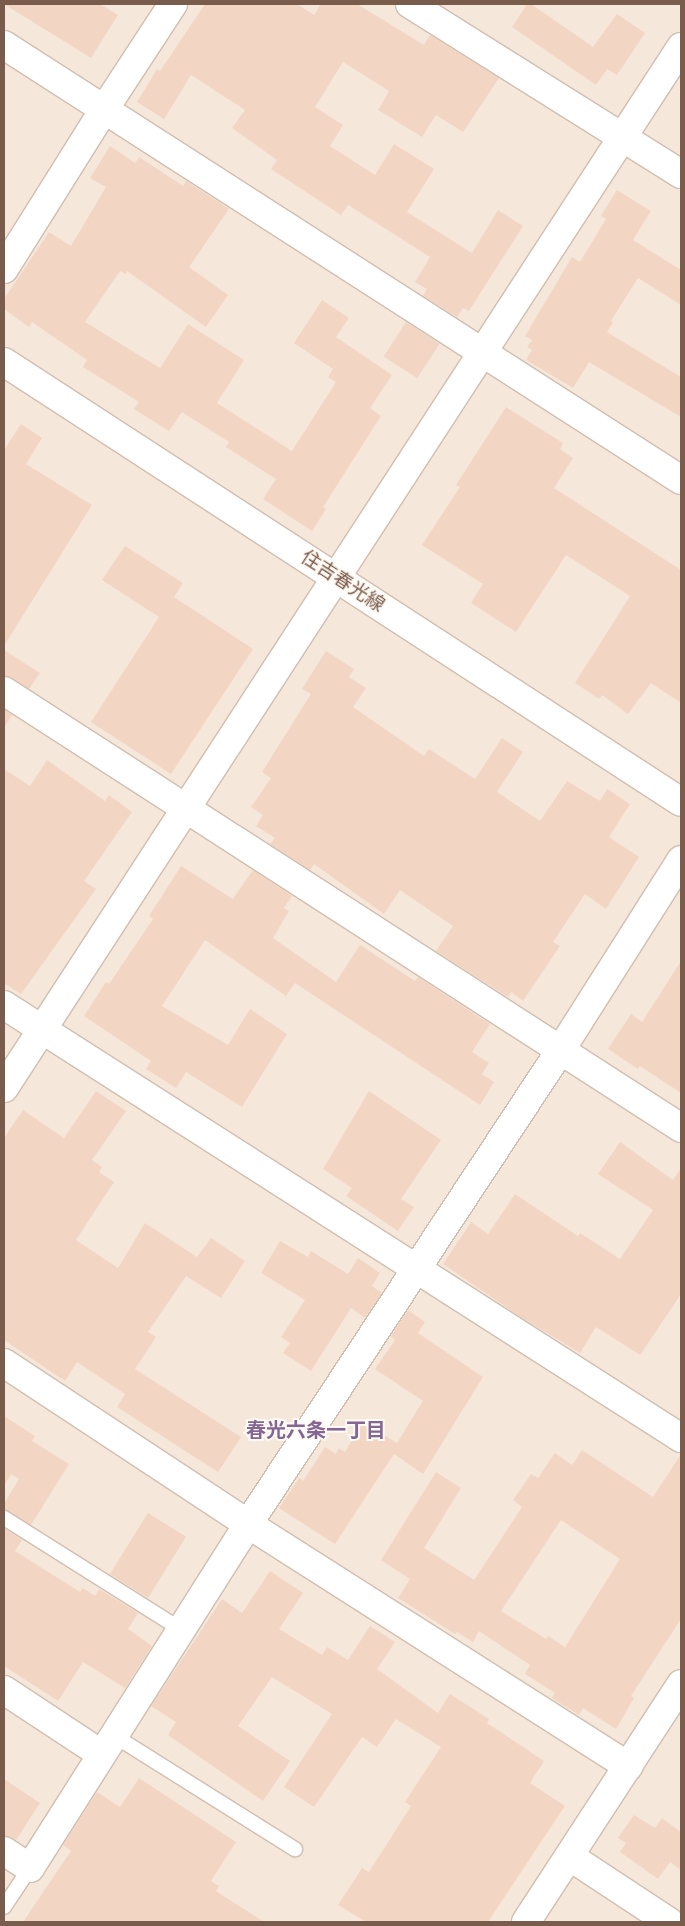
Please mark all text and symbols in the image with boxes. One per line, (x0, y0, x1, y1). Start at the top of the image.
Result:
street label: 住吉春光線 (297, 546, 389, 616)
district label: 春光六条一丁目 (246, 1418, 386, 1442)

